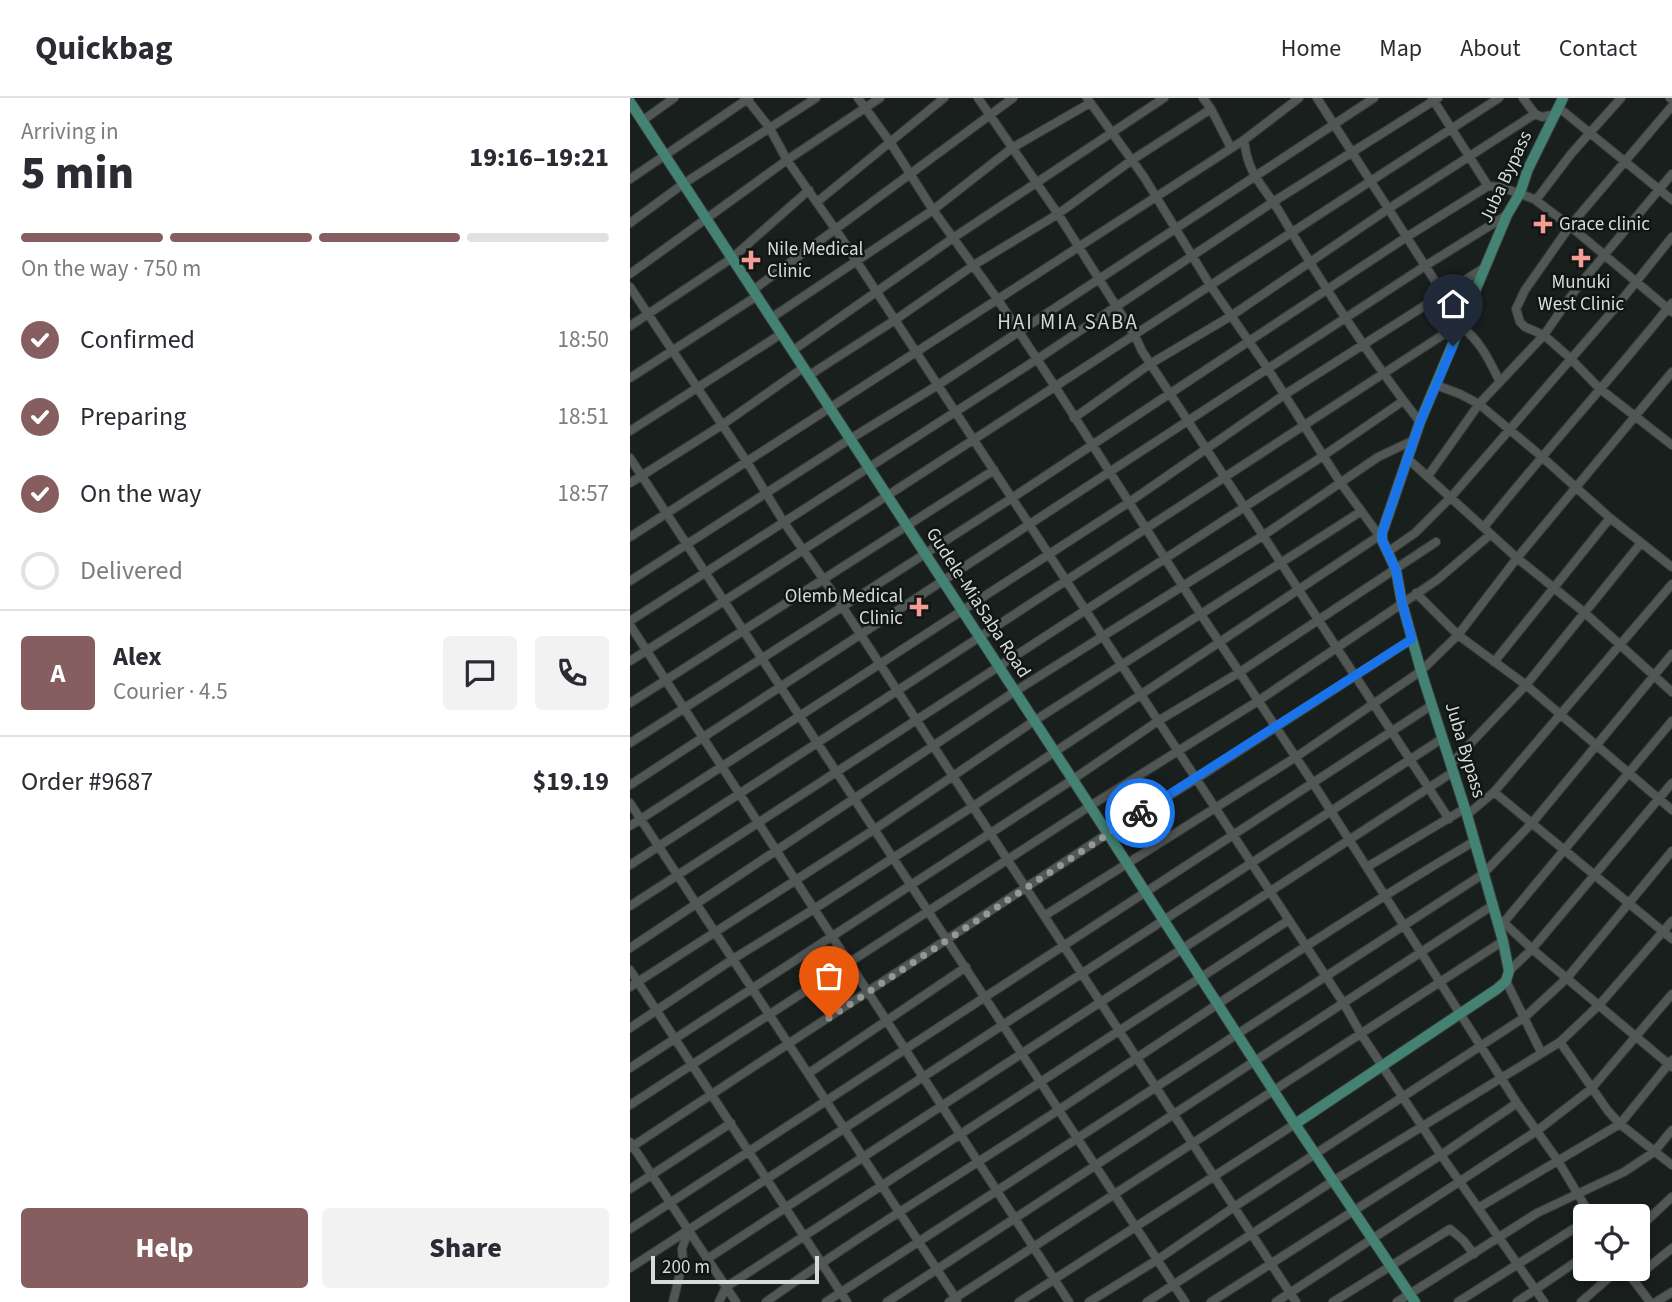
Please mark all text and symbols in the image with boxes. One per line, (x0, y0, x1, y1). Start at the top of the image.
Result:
text: Quickbag (35, 25, 173, 72)
text: Home (1281, 31, 1341, 66)
text: Map (1379, 31, 1422, 66)
text: About (1460, 31, 1521, 66)
text: Contact (1559, 31, 1637, 66)
text: Arriving in (21, 115, 119, 148)
street label: Juba Bypass (1473, 127, 1539, 227)
text: 19:16–19:21 (469, 139, 609, 176)
text: 5 min (21, 141, 134, 206)
place label: Grace clinic (1559, 211, 1650, 238)
marker: Grace clinic (1533, 214, 1553, 234)
place label: Nile Medical Clinic (767, 236, 864, 285)
marker: Munuki West Clinic (1571, 248, 1591, 268)
marker: Nile Medical Clinic (741, 250, 761, 270)
text: On the way · 750 m (21, 252, 201, 285)
place label: Munuki West Clinic (1538, 269, 1624, 318)
pin (1423, 274, 1483, 346)
icon: home (1434, 285, 1472, 323)
district label: HAI MIA SABA (997, 307, 1139, 337)
icon: check (21, 321, 59, 359)
text: Confirmed (80, 321, 195, 358)
text: 18:50 (558, 323, 609, 356)
icon: check (21, 398, 59, 436)
text: Preparing (80, 398, 186, 435)
text: 18:51 (558, 400, 609, 433)
icon: check (21, 475, 59, 513)
text: On the way (80, 475, 201, 512)
text: 18:57 (558, 477, 609, 510)
street label: Gudele-MiaSaba Road (919, 522, 1037, 684)
text: Delivered (80, 552, 183, 589)
place label: Olemb Medical Clinic (785, 583, 903, 632)
marker: Olemb Medical Clinic (909, 597, 929, 617)
button: chat (443, 636, 517, 710)
button: phone (535, 636, 609, 710)
text: Alex (113, 638, 162, 675)
text: A (51, 655, 65, 692)
text: Courier · 4.5 (113, 675, 228, 708)
street label: Juba Bypass (1438, 699, 1492, 801)
text: Order #9687 (21, 763, 153, 800)
text: $19.19 (533, 763, 609, 800)
courier (1105, 778, 1175, 848)
icon: bike (1121, 794, 1159, 832)
pin (799, 946, 859, 1018)
icon: bag (810, 957, 848, 995)
map controls (1573, 1204, 1650, 1281)
button: locate (1573, 1204, 1650, 1281)
button: Help (21, 1208, 308, 1288)
button: Share (322, 1208, 609, 1288)
scale bar (651, 1253, 819, 1285)
text: 200 m (662, 1254, 710, 1281)

